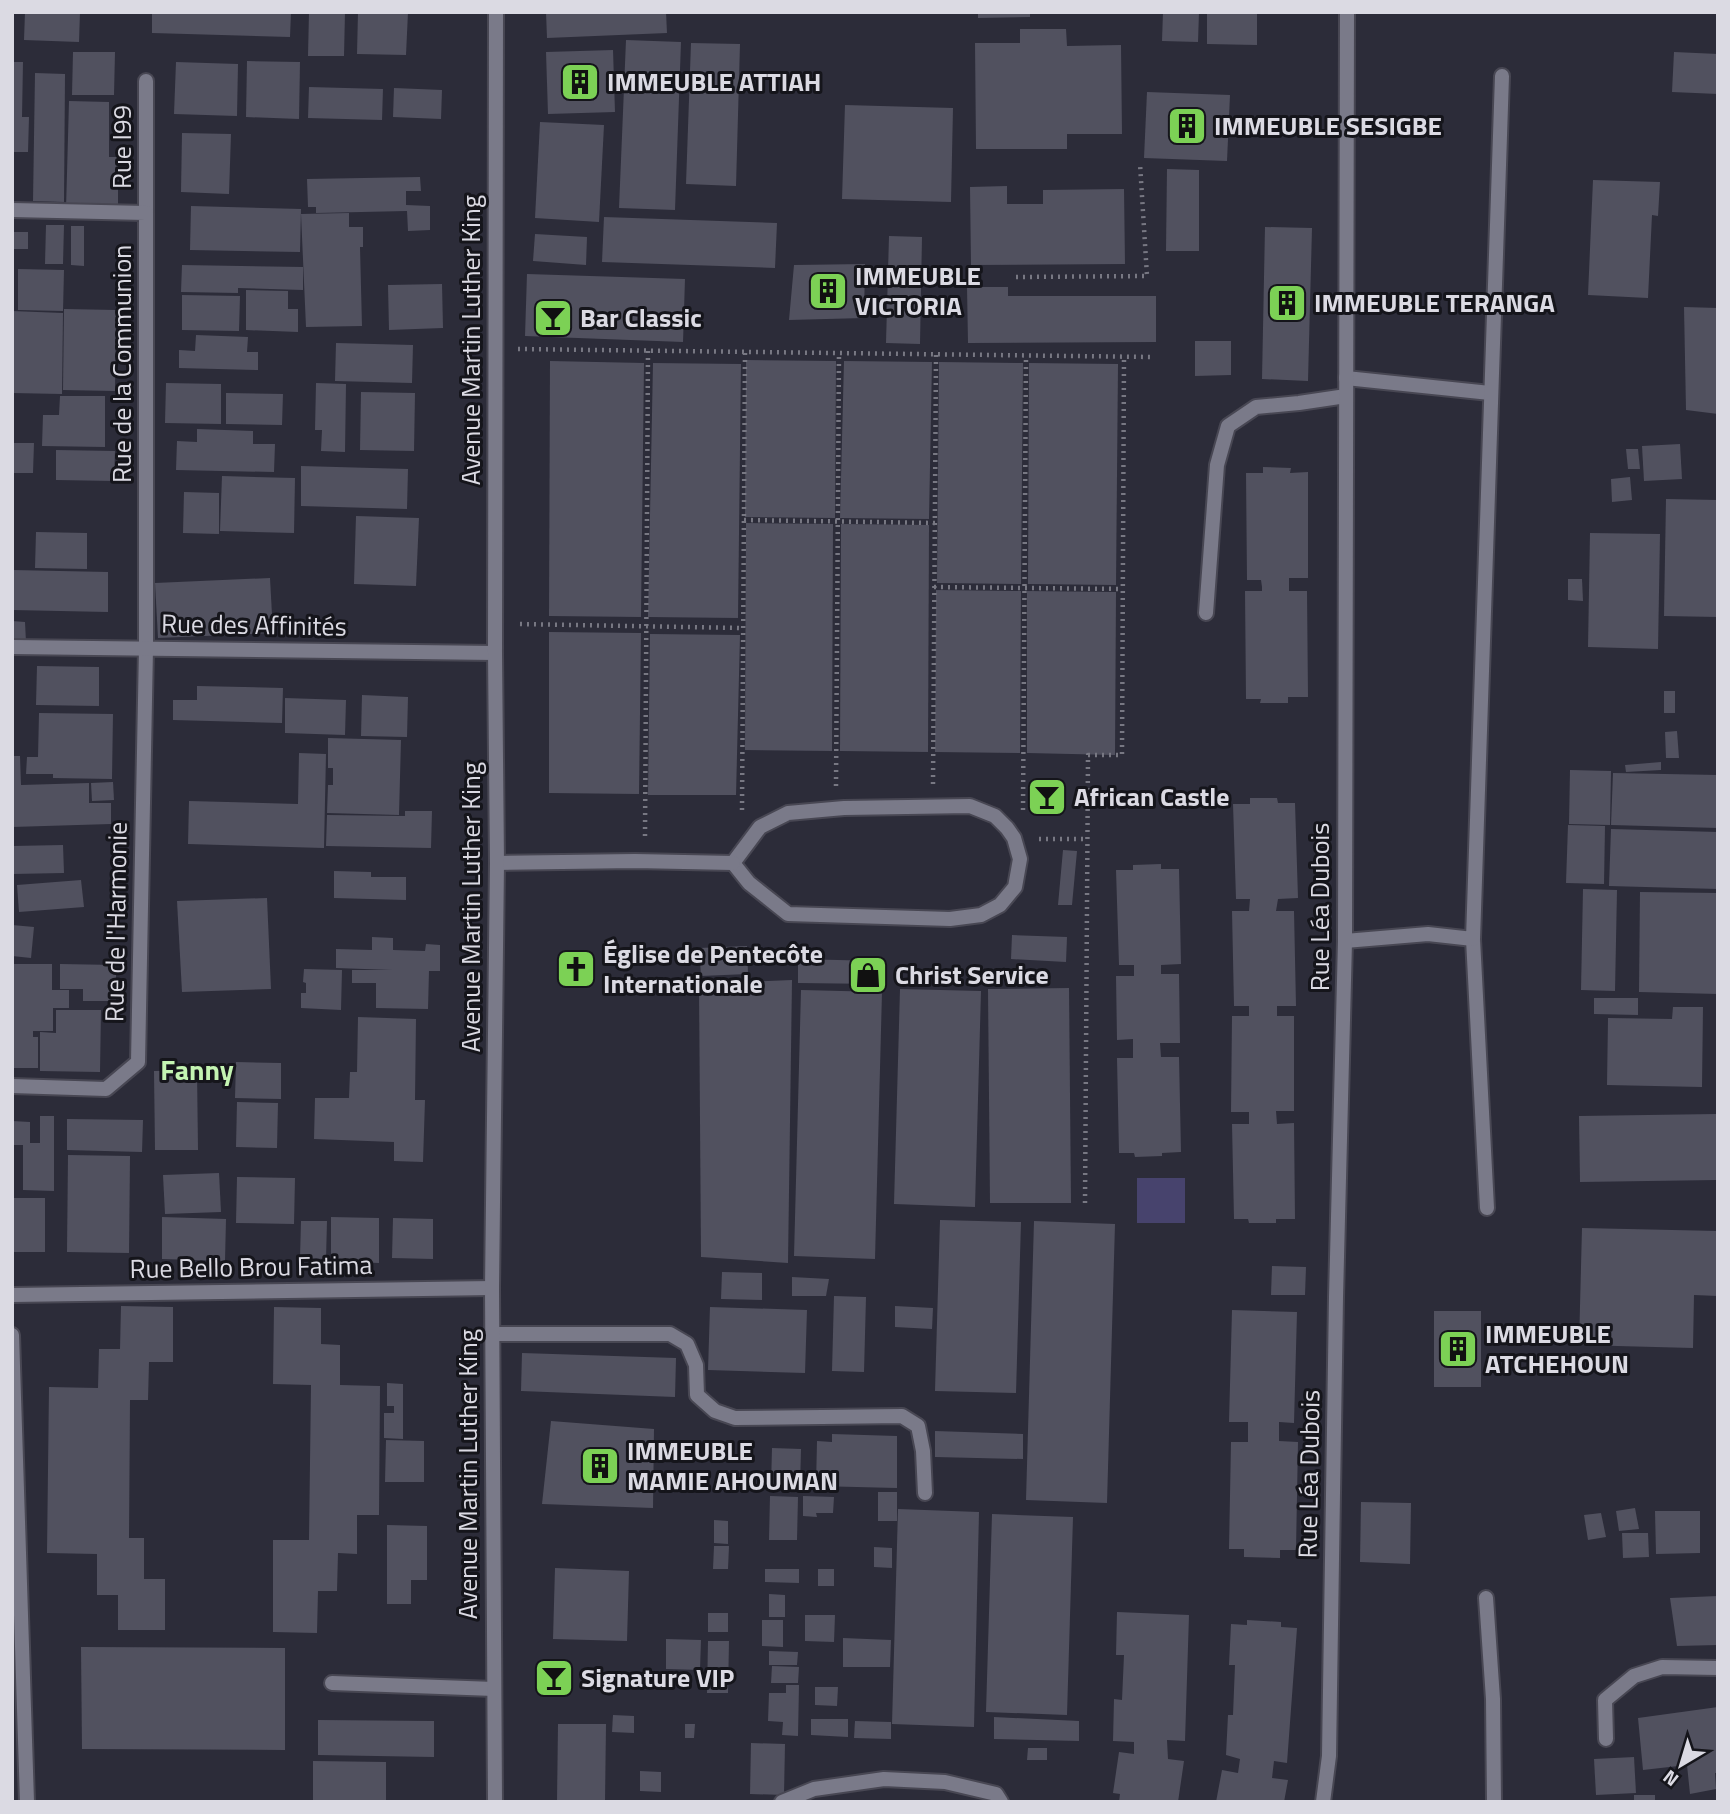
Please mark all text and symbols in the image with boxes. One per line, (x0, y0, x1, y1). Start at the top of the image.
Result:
building icon: IMMEUBLE ATTIAH (559, 61, 601, 103)
place label: IMMEUBLE ATTIAH (607, 62, 821, 101)
street label: Rue I99 (102, 105, 141, 189)
building icon: IMMEUBLE SESIGBE (1166, 105, 1208, 147)
place label: IMMEUBLE SESIGBE (1214, 106, 1442, 145)
street label: Avenue Martin Luther King (451, 195, 490, 485)
street label: Rue de la Communion (102, 245, 141, 483)
place label: IMMEUBLE VICTORIA (855, 256, 981, 325)
building icon: IMMEUBLE VICTORIA (807, 270, 849, 312)
building icon: IMMEUBLE TERANGA (1266, 282, 1308, 324)
place label: IMMEUBLE TERANGA (1314, 283, 1555, 322)
bar icon: Bar Classic (532, 297, 574, 339)
place label: Bar Classic (580, 298, 702, 337)
street label: Rue des Affinités (161, 603, 347, 646)
street label: Avenue Martin Luther King (451, 762, 490, 1052)
bar icon: African Castle (1026, 776, 1068, 818)
place label: African Castle (1074, 777, 1230, 816)
street label: Rue de l'Harmonie (94, 821, 137, 1023)
street label: Rue Léa Dubois (1300, 823, 1339, 991)
place label: Église de Pentecôte Internationale (603, 934, 823, 1003)
church icon: Église de Pentecôte Internationale (555, 948, 597, 990)
shop icon: Christ Service (847, 954, 889, 996)
place label: Christ Service (895, 955, 1049, 994)
district label: Fanny (160, 1048, 234, 1091)
street label: Rue Bello Brou Fatima (129, 1245, 373, 1288)
place label: IMMEUBLE ATCHEHOUN (1485, 1314, 1629, 1383)
building icon: IMMEUBLE ATCHEHOUN (1437, 1328, 1479, 1370)
street label: Avenue Martin Luther King (448, 1329, 487, 1619)
street label: Rue Léa Dubois (1288, 1389, 1329, 1559)
place label: IMMEUBLE MAMIE AHOUMAN (627, 1431, 838, 1500)
building icon: IMMEUBLE MAMIE AHOUMAN (579, 1445, 621, 1487)
bar icon: Signature VIP (533, 1657, 575, 1699)
place label: Signature VIP (581, 1658, 734, 1697)
north arrow (1646, 1730, 1716, 1800)
text: N (1656, 1763, 1684, 1794)

